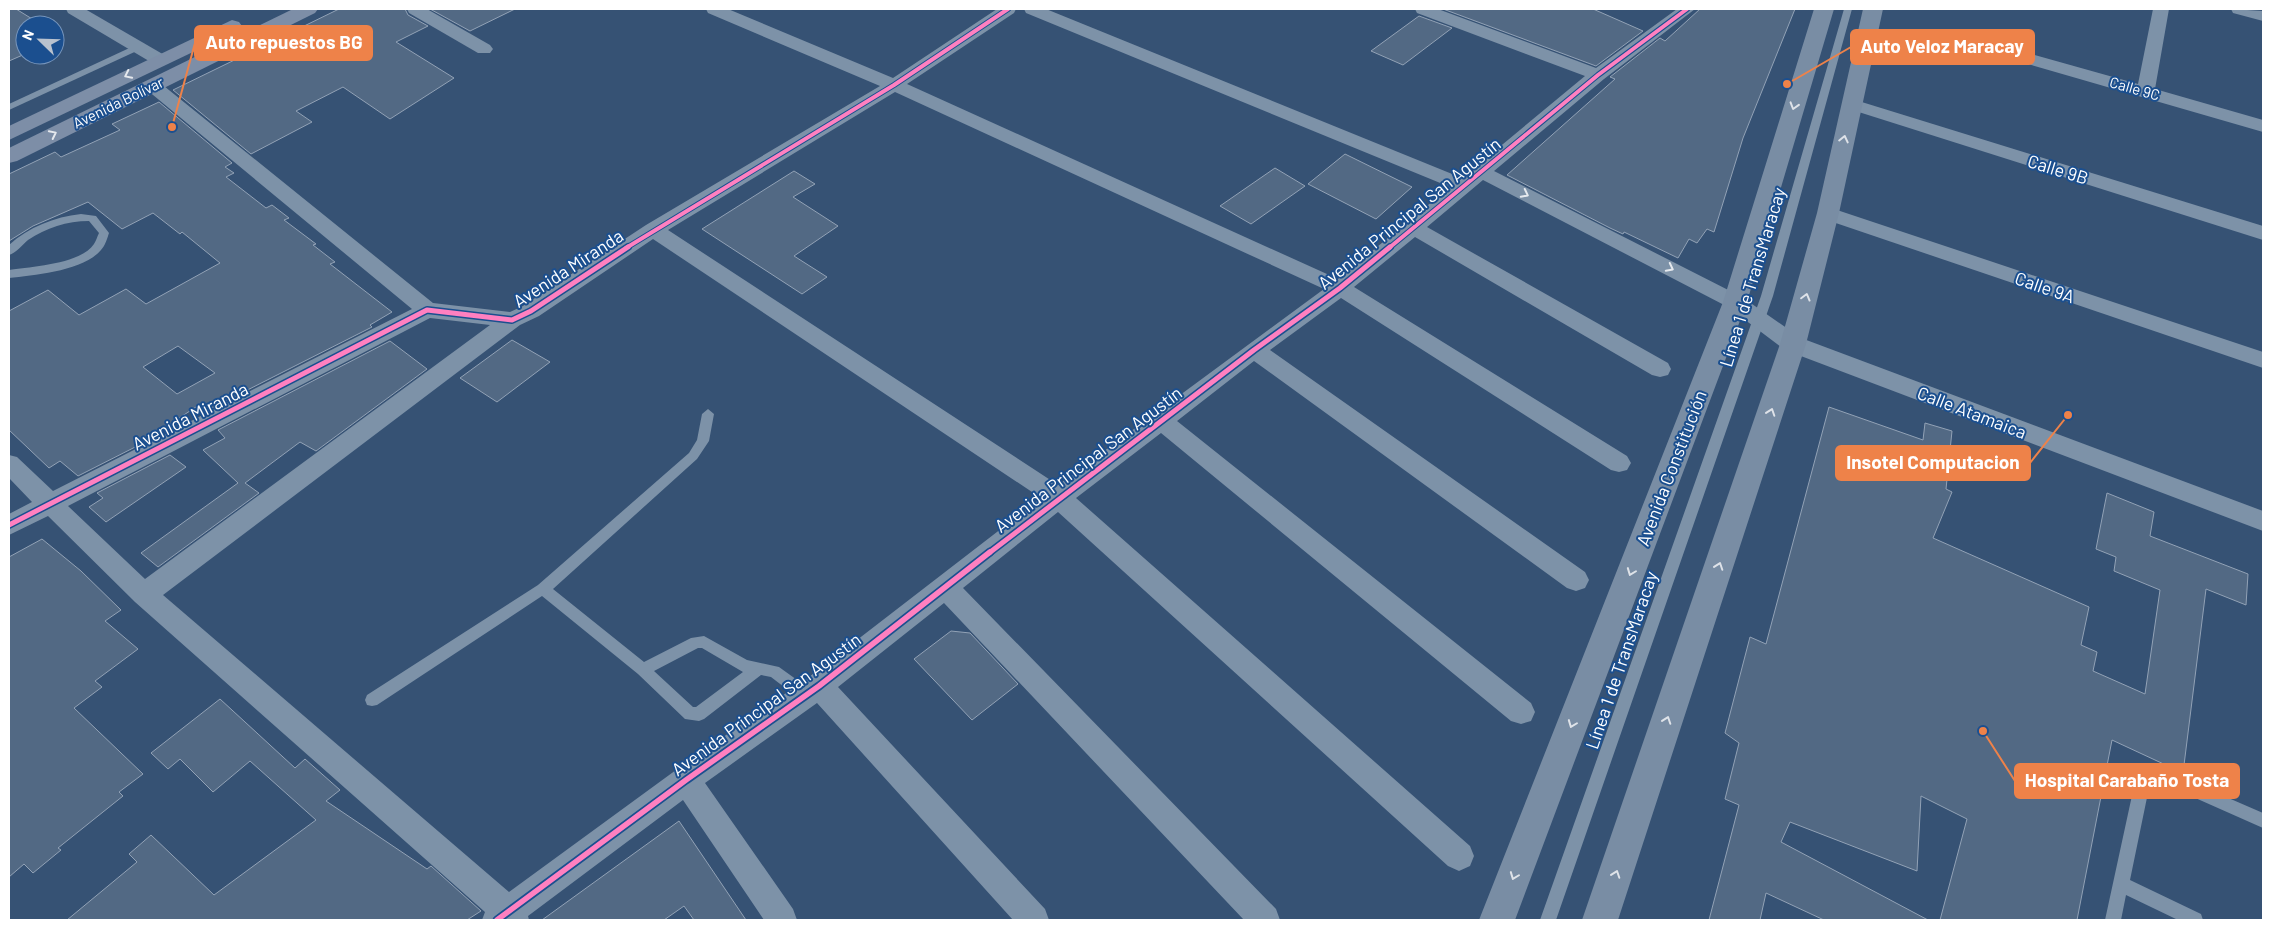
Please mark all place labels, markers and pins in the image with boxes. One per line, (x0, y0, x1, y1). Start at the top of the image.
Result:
callout: Auto repuestos BG (195, 26, 372, 60)
callout: Auto Veloz Maracay (1851, 30, 2034, 64)
callout: Insotel Computacion (1836, 446, 2030, 480)
callout: Hospital Carabaño Tosta (2015, 764, 2239, 798)

